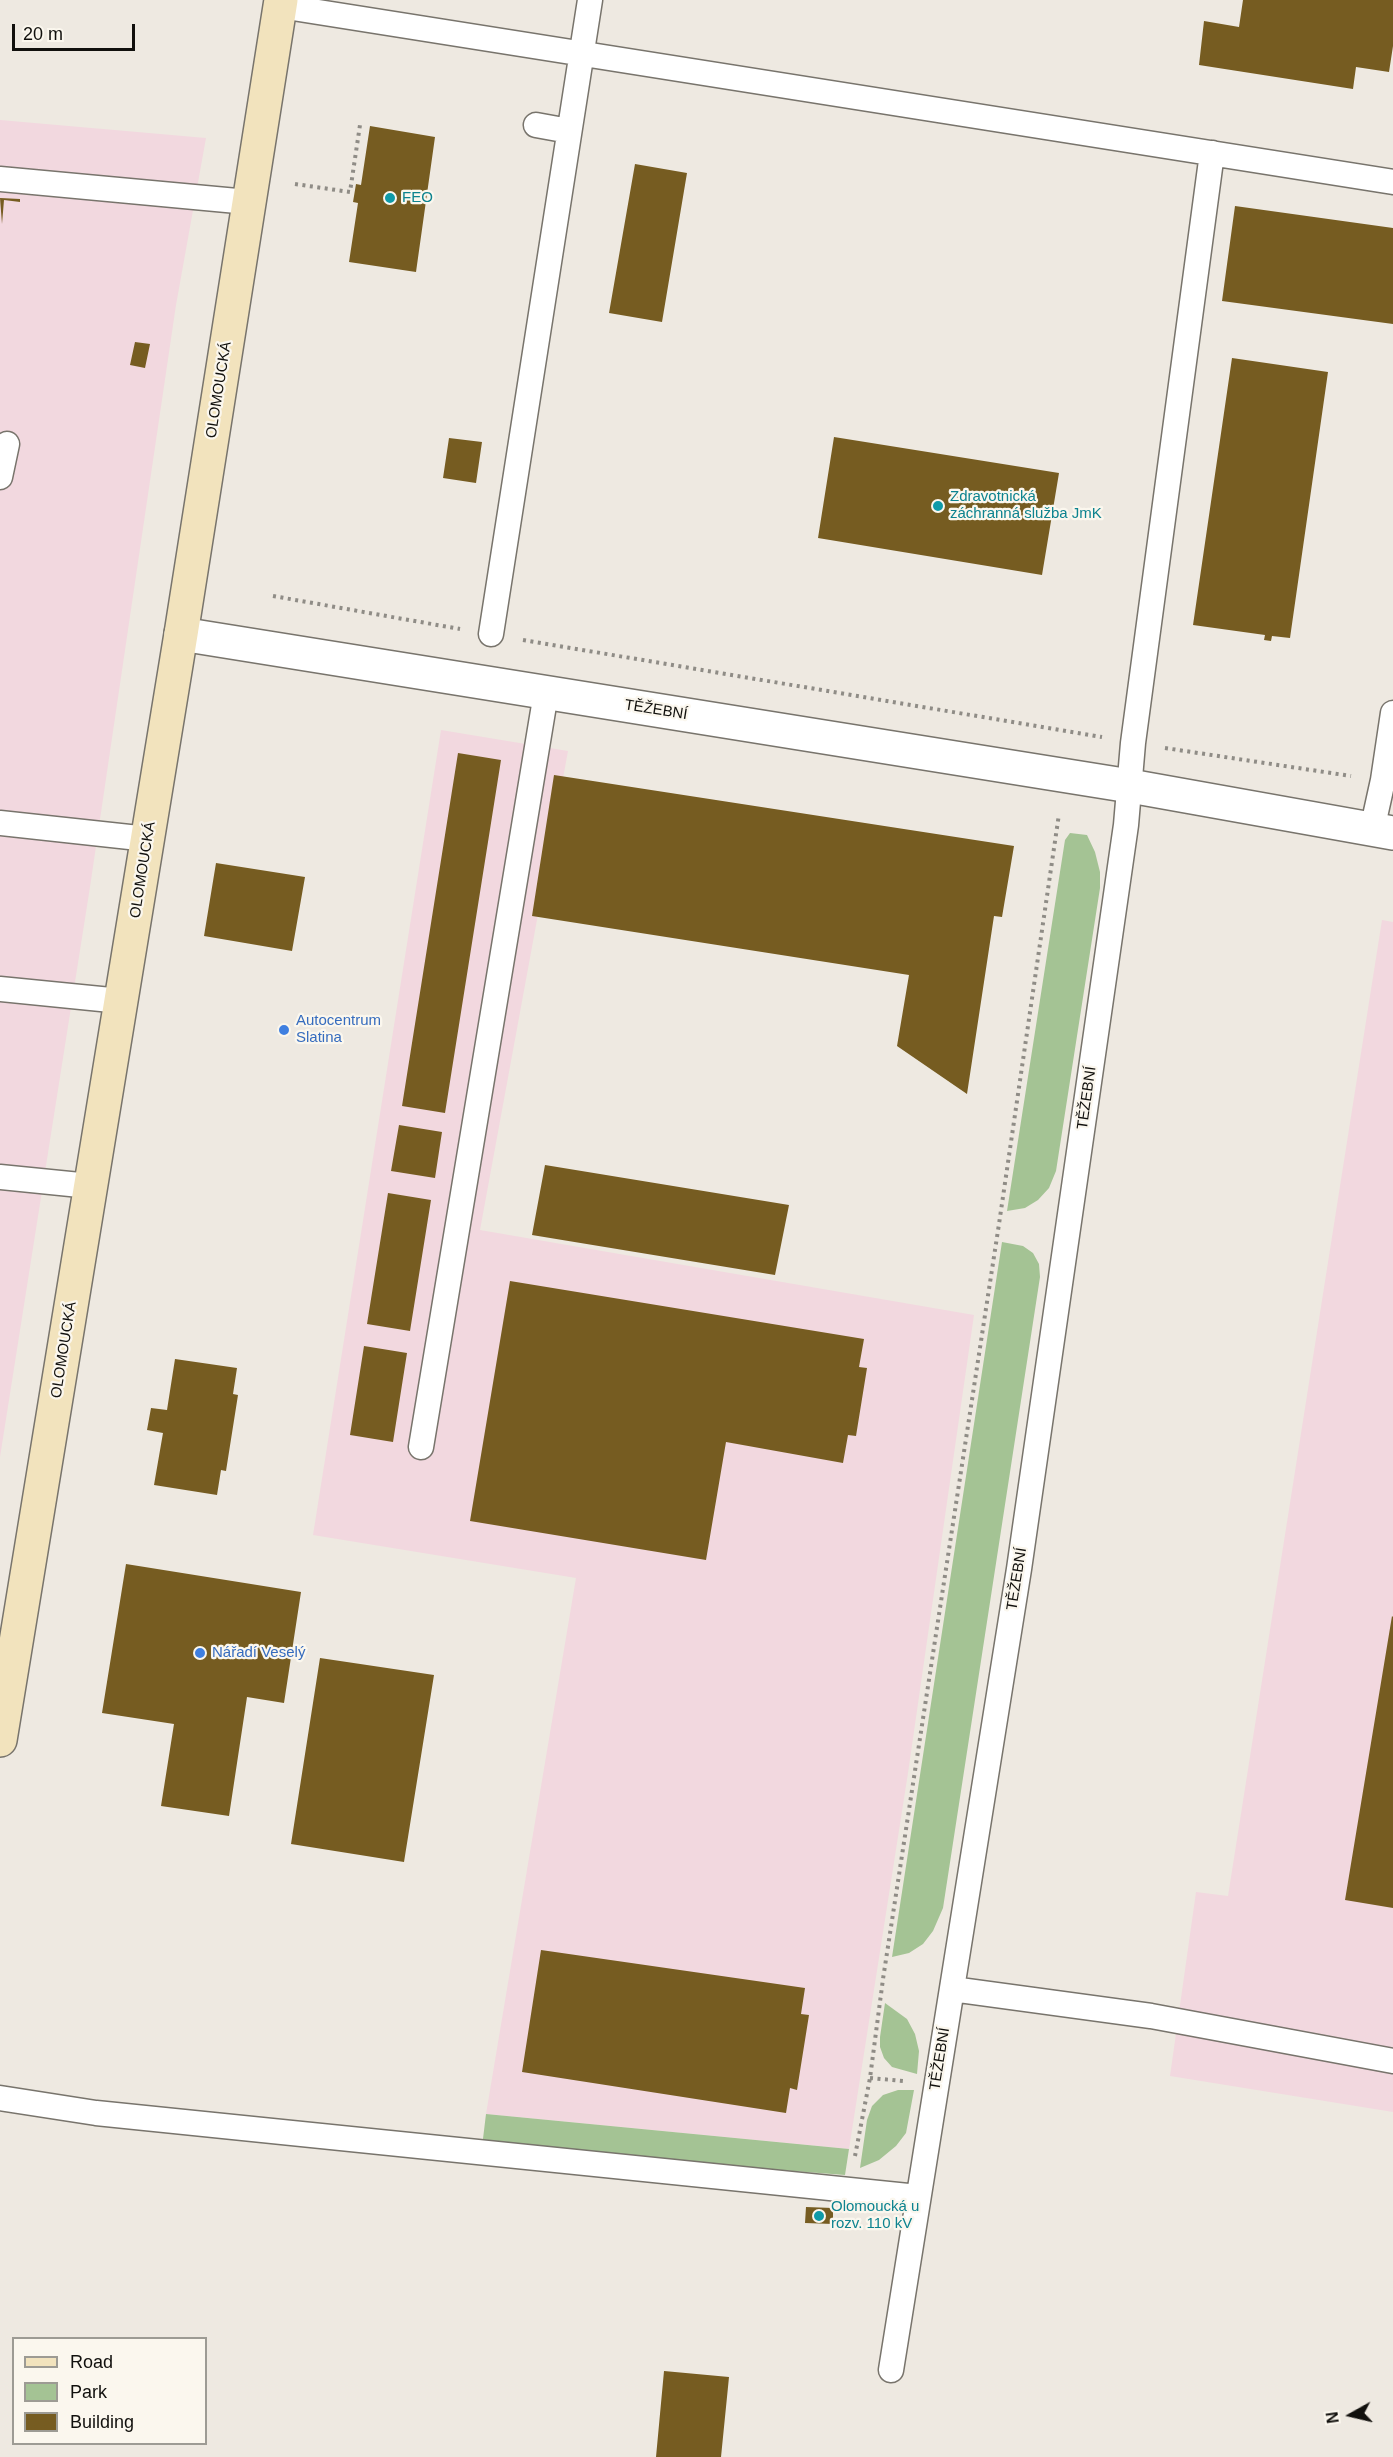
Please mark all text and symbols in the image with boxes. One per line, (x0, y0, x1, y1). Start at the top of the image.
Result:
scale bar (15, 12, 138, 50)
text: 20 m (23, 24, 63, 44)
place label: FEO (402, 189, 433, 207)
marker: FEO (383, 191, 397, 205)
street label: OLOMOUCKÁ (202, 340, 236, 440)
place label: Zdravotnická záchranná služba JmK (950, 488, 1102, 523)
marker: Zdravotnická záchranná služba JmK (931, 499, 945, 513)
street label: TĚŽEBNÍ (623, 696, 689, 724)
street label: OLOMOUCKÁ (126, 820, 160, 920)
place label: Autocentrum Slatina (296, 1012, 381, 1047)
marker: Autocentrum Slatina (277, 1023, 291, 1037)
street label: TĚŽEBNÍ (1074, 1065, 1100, 1131)
street label: OLOMOUCKÁ (47, 1300, 81, 1400)
street label: TĚŽEBNÍ (1003, 1546, 1031, 1612)
place label: Nářadí Veselý (212, 1644, 305, 1662)
marker: Nářadí Veselý (193, 1646, 207, 1660)
street label: TĚŽEBNÍ (926, 2026, 954, 2092)
place label: Olomoucká u rozv. 110 kV (831, 2198, 919, 2233)
marker: Olomoucká u rozv. 110 kV (812, 2209, 826, 2223)
legend (12, 2337, 207, 2445)
text: Road (70, 2352, 113, 2372)
text: Park (70, 2382, 107, 2402)
north arrow (1321, 2385, 1381, 2445)
text: N (1323, 2411, 1342, 2424)
text: Building (70, 2412, 134, 2432)

